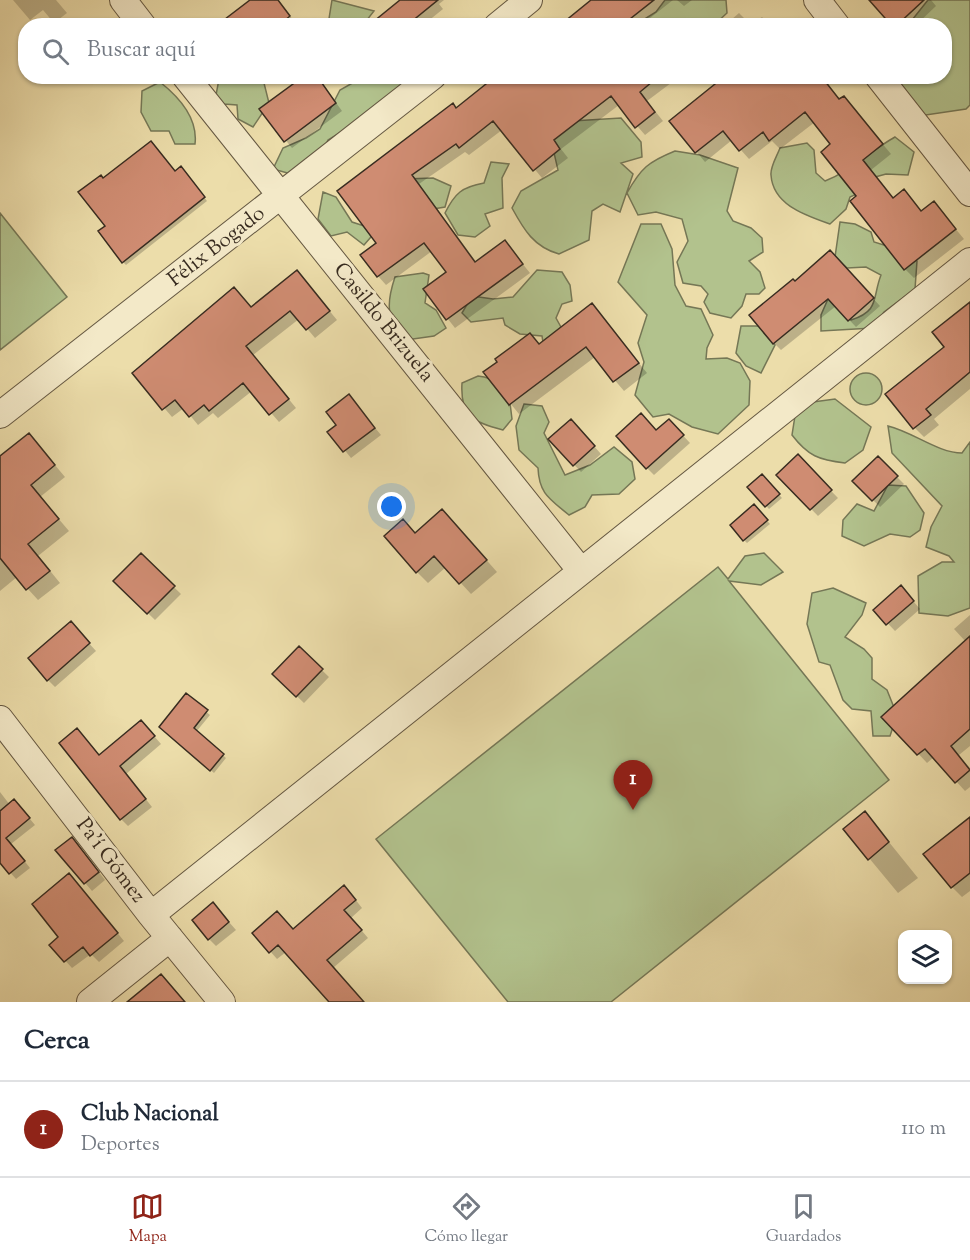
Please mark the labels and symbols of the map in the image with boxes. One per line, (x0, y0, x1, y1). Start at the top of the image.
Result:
street label: Félix Bogado (162, 199, 272, 295)
street label: Casildo Brizuela (325, 257, 441, 389)
your location (377, 492, 406, 521)
pin: 1 (614, 760, 652, 810)
street label: Pa'í Gómez (68, 812, 152, 910)

